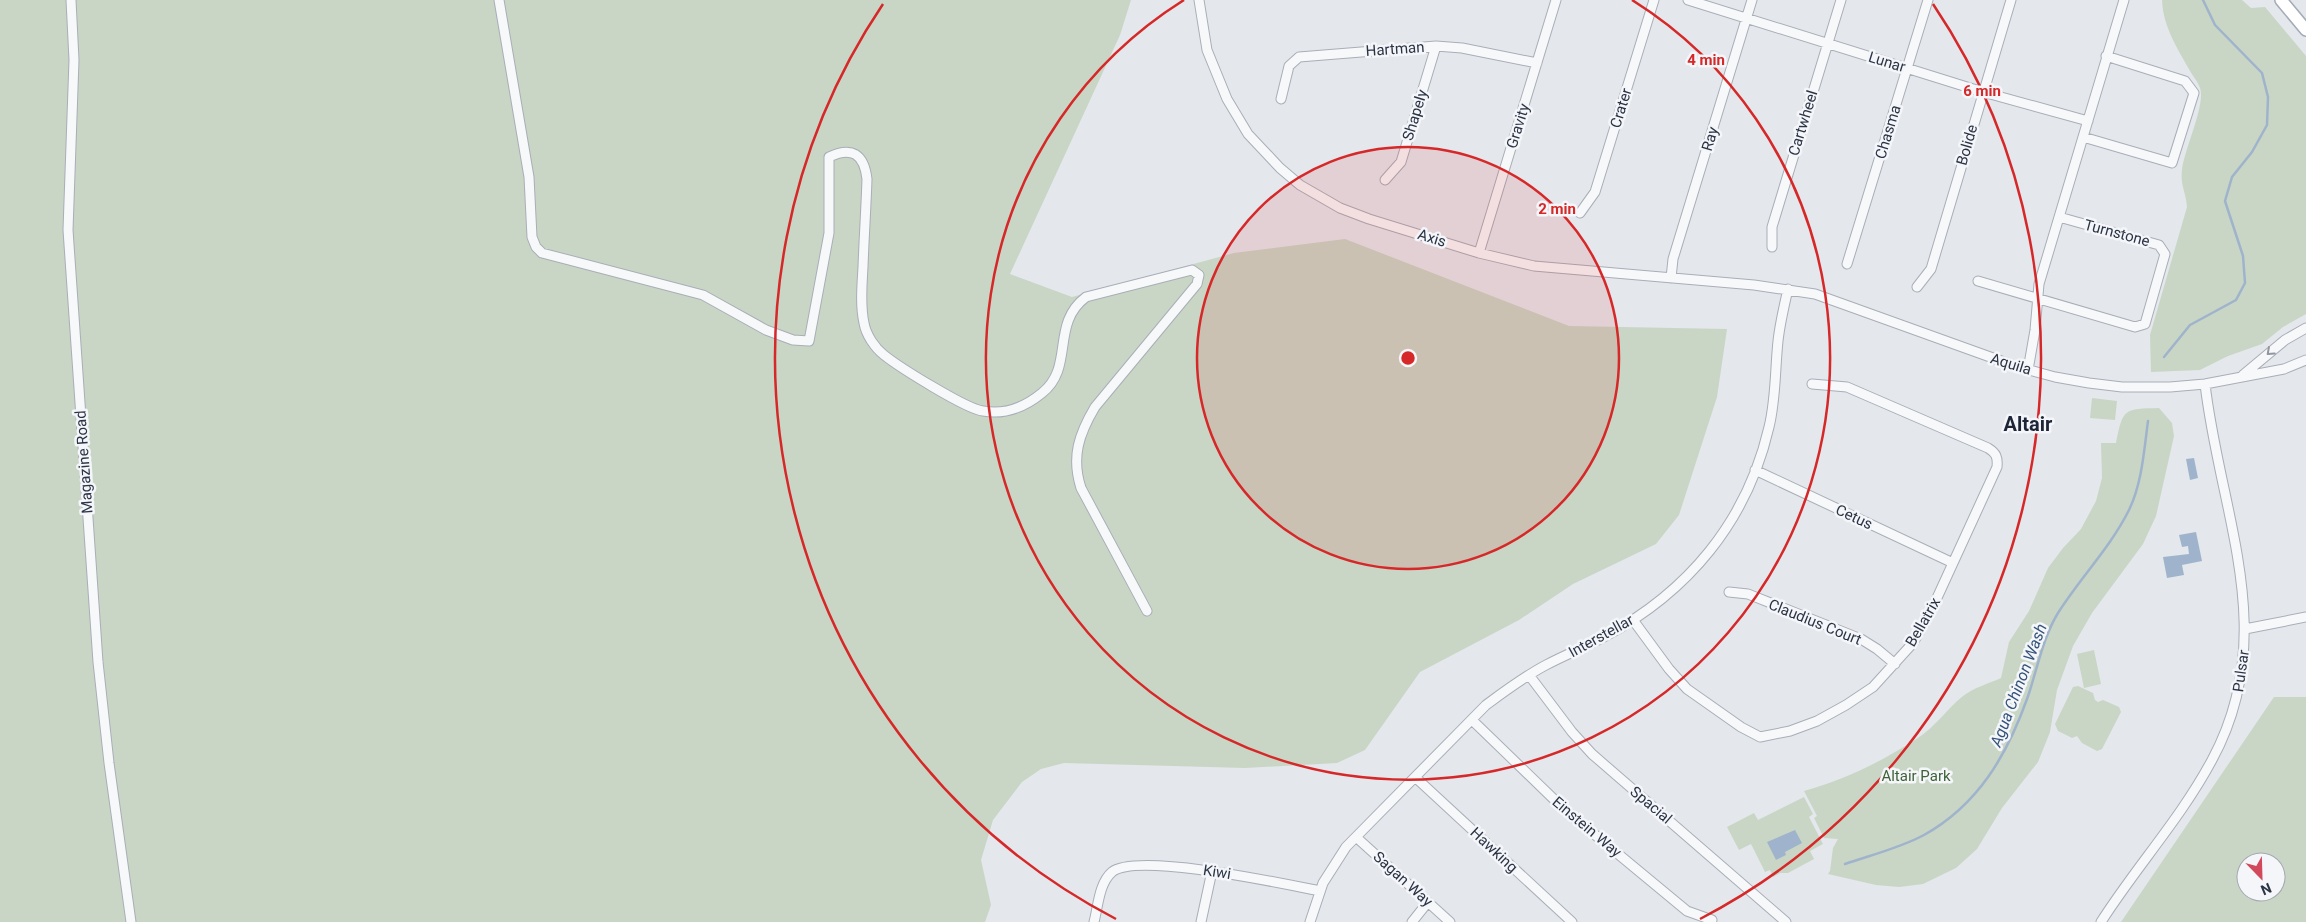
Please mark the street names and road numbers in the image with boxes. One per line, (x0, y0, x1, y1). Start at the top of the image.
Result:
street label: Hartman (1365, 38, 1425, 60)
street label: Lunar (1866, 48, 1908, 76)
street label: Crater (1606, 86, 1636, 130)
street label: Shapely (1399, 87, 1431, 143)
street label: Cartwheel (1785, 88, 1821, 158)
street label: Gravity (1503, 101, 1533, 151)
street label: Chasma (1871, 103, 1905, 161)
street label: Bolide (1953, 122, 1981, 167)
street label: Ray (1698, 125, 1722, 153)
street label: Turnstone (2082, 216, 2152, 250)
street label: Axis (1416, 225, 1448, 251)
street label: Aquila (1988, 349, 2034, 379)
street label: Magazine Road (71, 410, 97, 514)
street label: Cetus (1833, 501, 1875, 533)
street label: Bellatrix (1902, 594, 1945, 650)
street label: Claudius Court (1766, 595, 1864, 649)
street label: Interstellar (1565, 611, 1637, 661)
street label: Pulsar (2229, 649, 2253, 693)
street label: Spacial (1627, 782, 1675, 828)
street label: Einstein Way (1549, 793, 1625, 861)
street label: Hawking (1467, 824, 1521, 876)
street label: Sagan Way (1370, 848, 1436, 910)
street label: Kiwi (1202, 861, 1232, 883)

